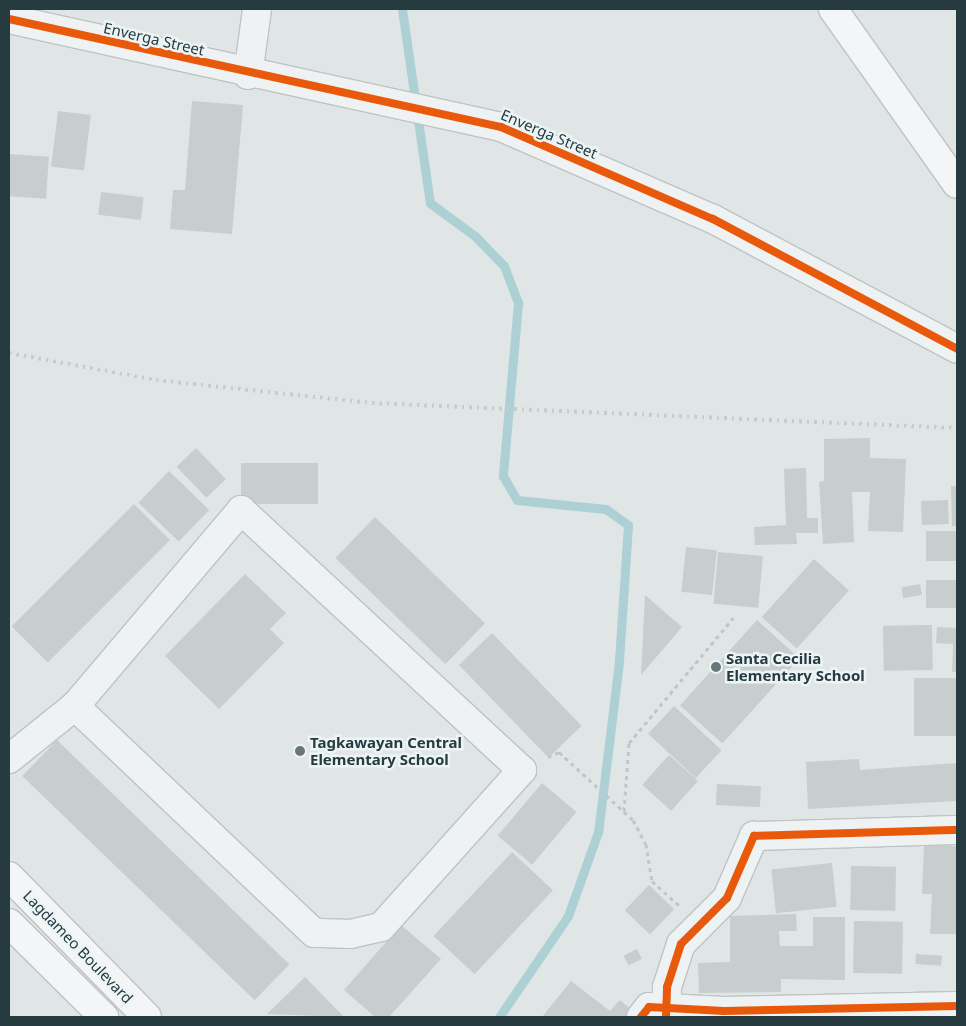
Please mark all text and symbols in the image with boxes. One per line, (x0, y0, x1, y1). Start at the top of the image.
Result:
street label: Enverga Street (102, 19, 206, 59)
street label: Enverga Street (498, 106, 600, 162)
place label: Santa Cecilia Elementary School (726, 649, 865, 684)
marker: Santa Cecilia Elementary School (710, 661, 722, 673)
place label: Tagkawayan Central Elementary School (310, 733, 462, 768)
marker: Tagkawayan Central Elementary School (294, 745, 306, 757)
street label: Lagdameo Boulevard (19, 887, 137, 1007)

